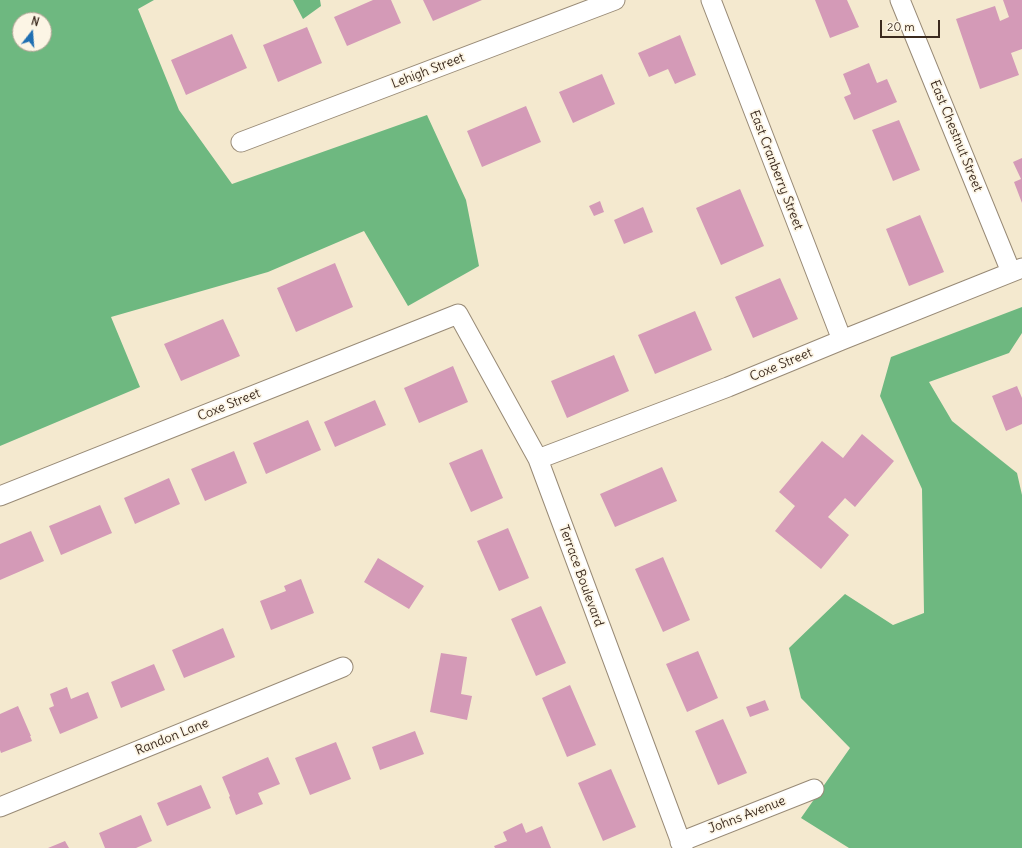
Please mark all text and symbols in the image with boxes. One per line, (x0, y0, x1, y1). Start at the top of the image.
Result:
north arrow (12, 12, 52, 52)
scale bar (882, 12, 942, 38)
text: N (30, 14, 41, 29)
text: 20 m (887, 19, 915, 34)
street label: Lehigh Street (389, 50, 467, 92)
street label: East Chestnut Street (927, 78, 985, 194)
street label: East Cranberry Street (746, 108, 806, 232)
street label: Coxe Street (747, 345, 815, 385)
street label: Coxe Street (195, 385, 263, 425)
street label: Terrace Boulevard (555, 523, 607, 629)
street label: Randon Lane (133, 715, 211, 759)
street label: Johns Avenue (706, 793, 788, 837)

